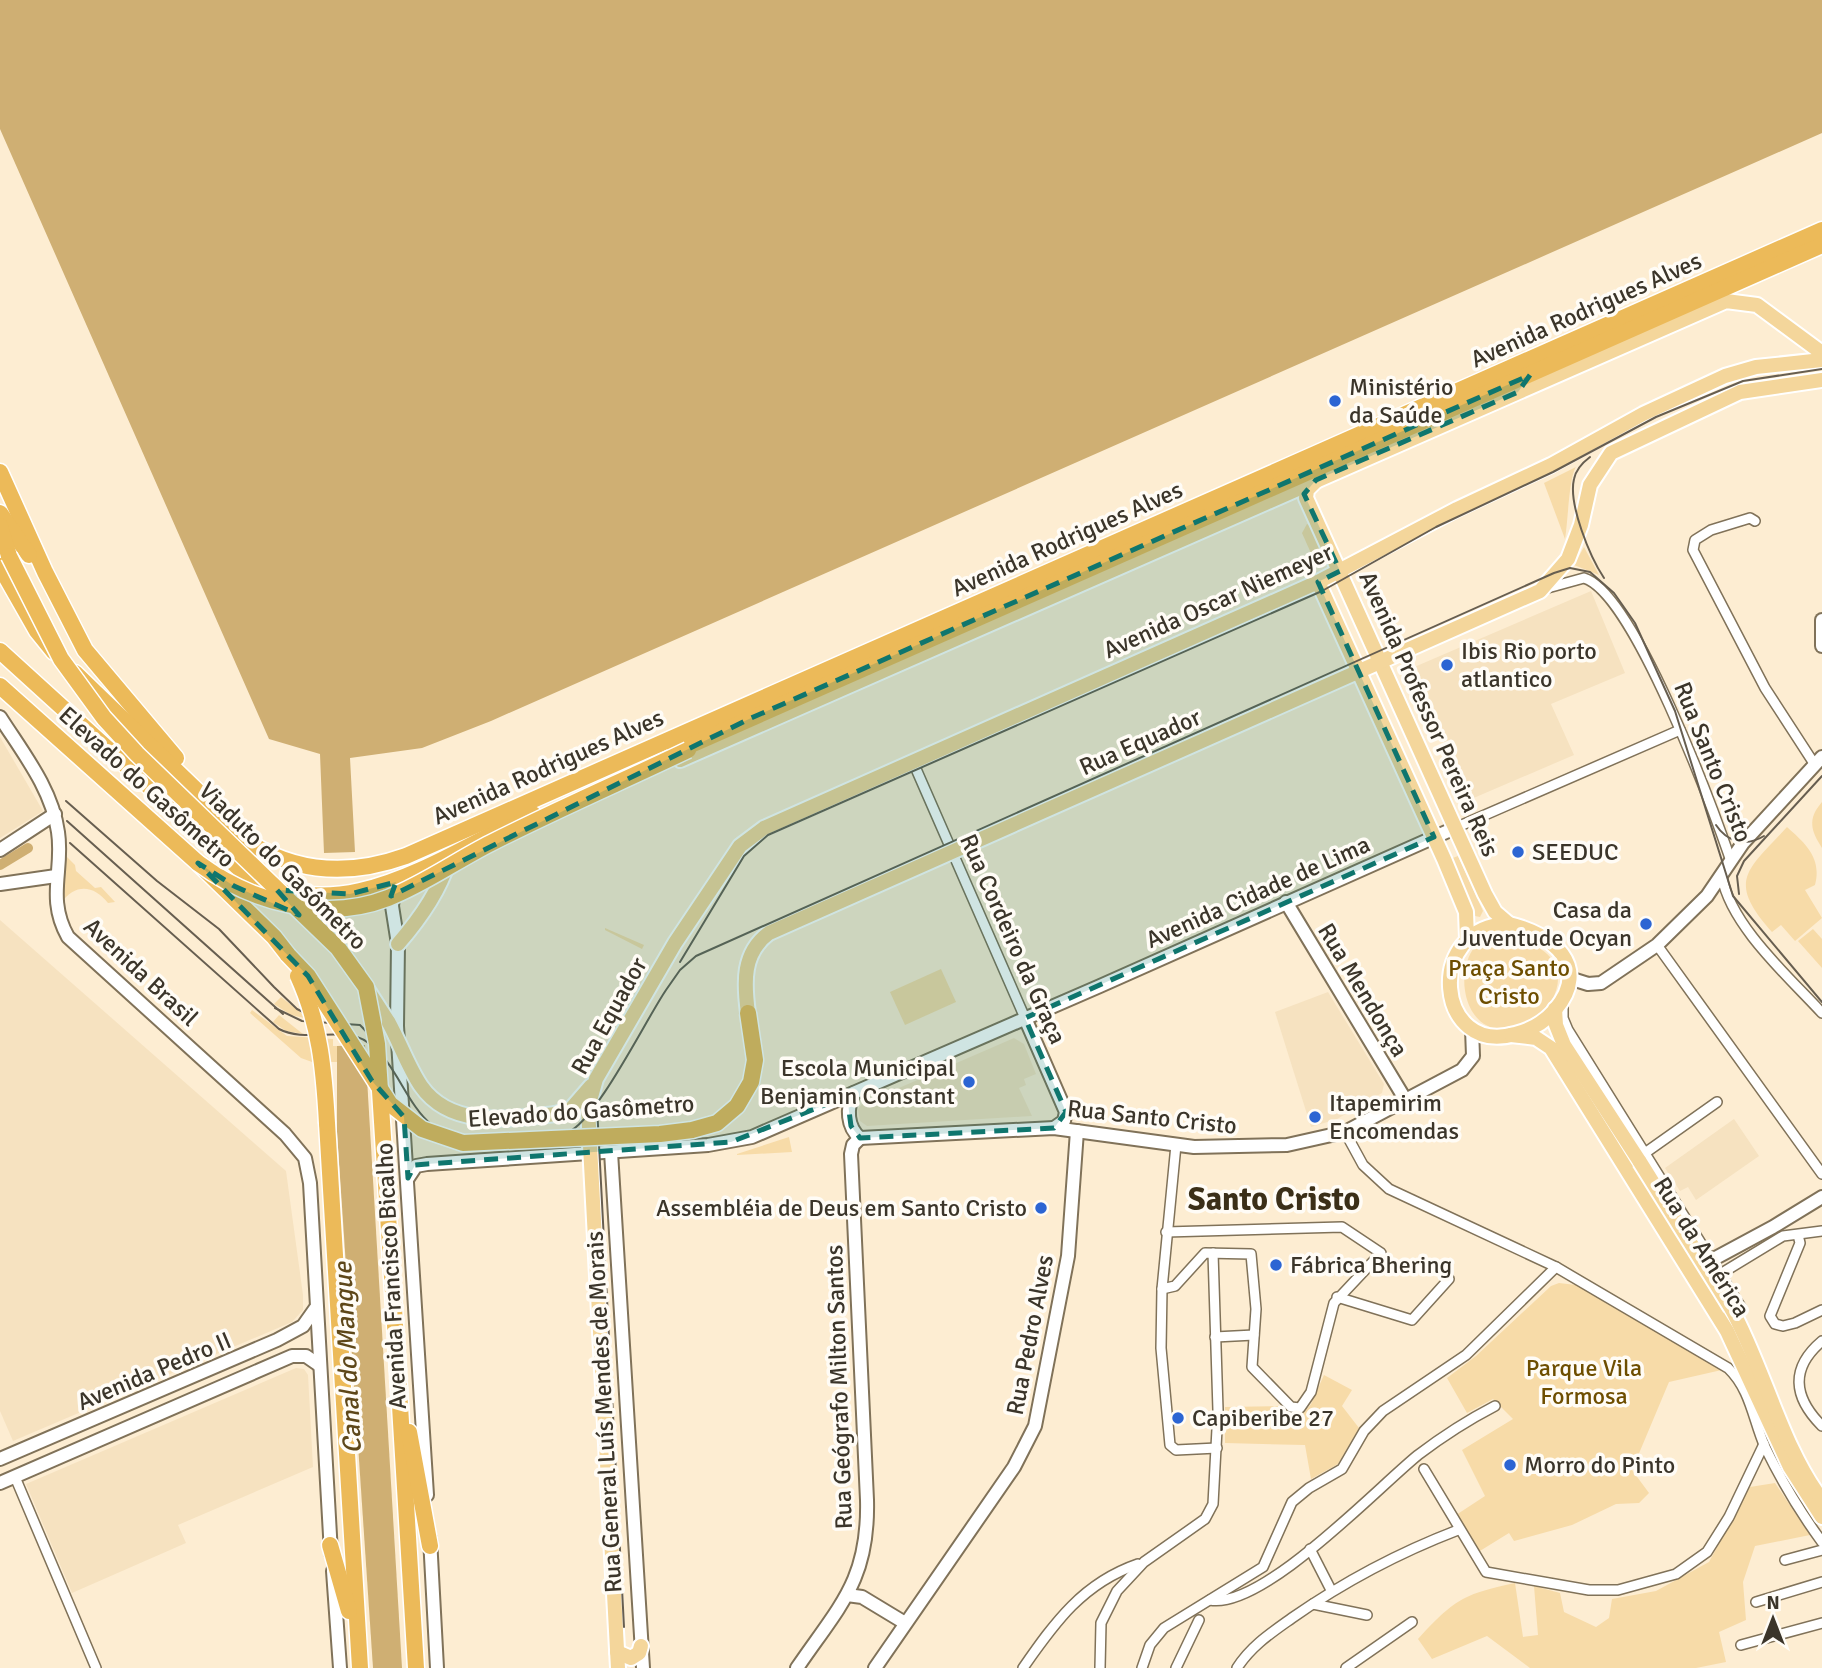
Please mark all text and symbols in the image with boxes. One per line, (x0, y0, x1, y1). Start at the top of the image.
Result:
street label: Avenida Rodrigues Alves (1466, 246, 1706, 374)
place label: Ministério da Saúde (1349, 372, 1453, 430)
marker: Ministério da Saúde (1327, 393, 1343, 409)
street label: Avenida Rodrigues Alves (947, 475, 1187, 603)
street label: Avenida Oscar Niemeyer (1099, 537, 1338, 665)
street label: Avenida Professor Pereira Reis (1352, 567, 1506, 861)
place label: Ibis Rio porto atlantico (1461, 636, 1597, 694)
marker: Ibis Rio porto atlantico (1439, 657, 1455, 673)
street label: Rua Santo Cristo (1667, 677, 1759, 847)
street label: Elevado do Gasômetro (53, 700, 241, 874)
street label: Rua Equador (1075, 702, 1206, 782)
street label: Avenida Rodrigues Alves (428, 703, 668, 831)
street label: Viaduto do Gasômetro (193, 776, 373, 956)
street label: Rua Cordeiro da Graça (953, 829, 1073, 1049)
street label: Avenida Cidade de Lima (1141, 829, 1375, 955)
place label: SEEDUC (1532, 837, 1618, 867)
marker: SEEDUC (1510, 844, 1526, 860)
place label: Casa da Juventude Ocyan (1458, 895, 1632, 953)
street label: Avenida Brasil (77, 911, 205, 1033)
marker: Casa da Juventude Ocyan (1638, 916, 1654, 932)
street label: Rua Mendonça (1311, 918, 1415, 1062)
street label: Rua Equador (564, 952, 654, 1080)
park label: Praça Santo Cristo (1448, 953, 1570, 1011)
place label: Escola Municipal Benjamin Constant (760, 1053, 955, 1111)
marker: Escola Municipal Benjamin Constant (961, 1074, 977, 1090)
street label: Elevado do Gasômetro (467, 1088, 695, 1134)
place label: Itapemirim Encomendas (1329, 1088, 1459, 1146)
street label: Rua Santo Cristo (1066, 1093, 1238, 1141)
marker: Itapemirim Encomendas (1307, 1109, 1323, 1125)
street label: Avenida Francisco Bicalho (369, 1142, 413, 1410)
street label: Rua da América (1647, 1171, 1757, 1323)
district label: Santo Cristo (1188, 1180, 1360, 1219)
place label: Assembléia de Deus em Santo Cristo (656, 1193, 1027, 1223)
marker: Assembléia de Deus em Santo Cristo (1033, 1200, 1049, 1216)
street label: Rua General Luís Mendes de Morais (580, 1230, 628, 1594)
street label: Rua Geógrafo Milton Santos (819, 1244, 859, 1530)
place label: Fábrica Bhering (1290, 1250, 1452, 1280)
street label: Rua Pedro Alves (1000, 1252, 1060, 1418)
marker: Fábrica Bhering (1268, 1257, 1284, 1273)
water label: Canal do Mangue (327, 1259, 369, 1455)
street label: Avenida Pedro II (72, 1325, 236, 1417)
park label: Parque Vila Formosa (1526, 1353, 1642, 1411)
place label: Capiberibe 27 (1192, 1403, 1334, 1433)
marker: Capiberibe 27 (1170, 1410, 1186, 1426)
place label: Morro do Pinto (1524, 1450, 1675, 1480)
marker: Morro do Pinto (1502, 1457, 1518, 1473)
north arrow (1738, 1584, 1808, 1654)
text: N (1766, 1591, 1780, 1615)

